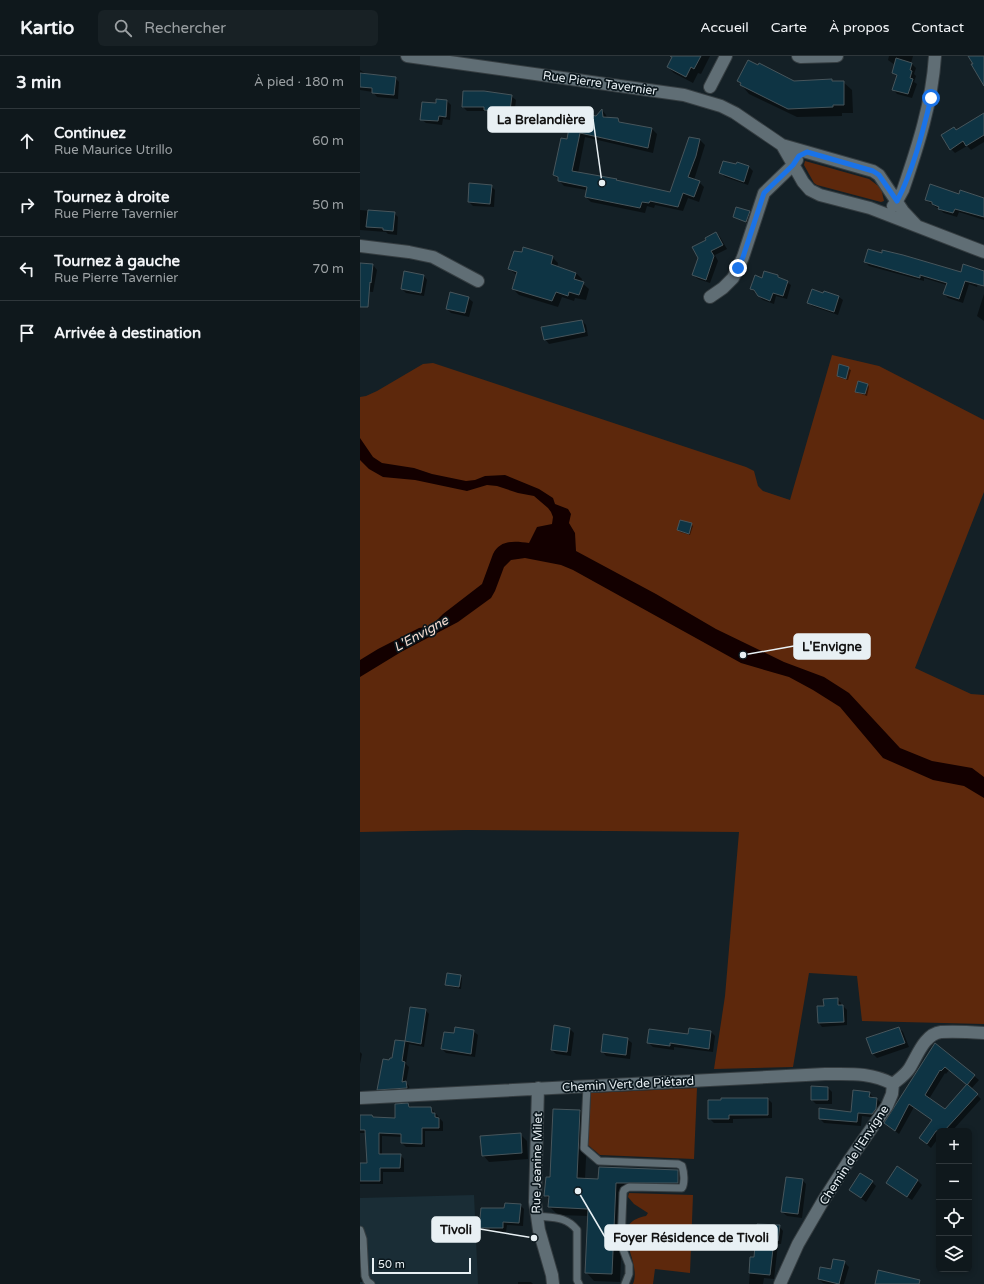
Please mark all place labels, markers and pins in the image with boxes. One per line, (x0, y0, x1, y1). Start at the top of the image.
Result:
callout: La Brelandière (488, 107, 593, 132)
callout: L'Envigne (794, 634, 870, 659)
callout: Tivoli (432, 1217, 480, 1242)
callout: Foyer Résidence de Tivoli (605, 1225, 777, 1250)

